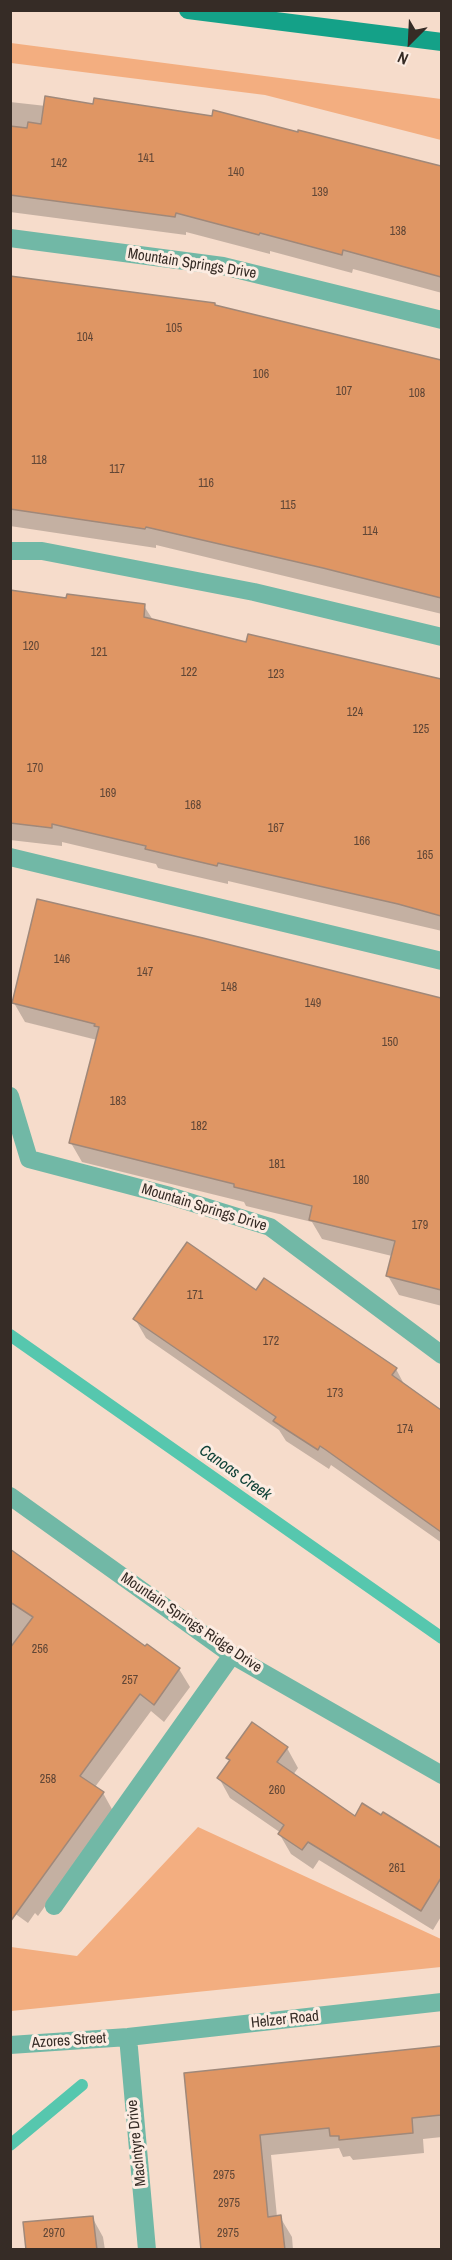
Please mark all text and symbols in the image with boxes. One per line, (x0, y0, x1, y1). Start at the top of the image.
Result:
north arrow (380, 12, 440, 72)
text: N (394, 46, 411, 70)
house number: 141 (138, 152, 154, 166)
house number: 142 (51, 157, 67, 171)
house number: 140 (228, 166, 244, 180)
house number: 139 (312, 186, 328, 200)
house number: 138 (390, 225, 406, 239)
street label: Mountain Springs Drive (126, 245, 258, 283)
house number: 105 (166, 322, 182, 336)
house number: 104 (77, 331, 93, 345)
house number: 106 (253, 368, 269, 382)
house number: 107 (336, 385, 352, 399)
house number: 108 (409, 387, 425, 401)
house number: 118 (31, 454, 47, 468)
house number: 117 (109, 463, 125, 477)
house number: 116 (198, 477, 214, 491)
house number: 115 (280, 499, 296, 513)
house number: 114 (362, 525, 378, 539)
house number: 120 (23, 640, 39, 654)
house number: 121 (91, 646, 107, 660)
house number: 122 (181, 666, 197, 680)
house number: 123 (268, 668, 284, 682)
house number: 124 (347, 706, 363, 720)
house number: 125 (413, 723, 429, 737)
house number: 170 (27, 762, 43, 776)
house number: 169 (100, 787, 116, 801)
house number: 168 (185, 799, 201, 813)
house number: 167 (268, 822, 284, 836)
house number: 166 (354, 835, 370, 849)
house number: 165 (417, 849, 433, 863)
house number: 146 (54, 953, 70, 967)
house number: 147 (137, 966, 153, 980)
house number: 148 (221, 981, 237, 995)
house number: 149 (305, 997, 321, 1011)
house number: 150 (382, 1036, 398, 1050)
house number: 183 (110, 1095, 126, 1109)
house number: 182 (191, 1120, 207, 1134)
house number: 181 (269, 1158, 285, 1172)
house number: 180 (353, 1174, 369, 1188)
street label: Mountain Springs Drive (139, 1180, 269, 1236)
house number: 179 (412, 1219, 428, 1233)
house number: 171 (187, 1289, 203, 1303)
house number: 172 (263, 1335, 279, 1349)
house number: 173 (327, 1387, 343, 1401)
house number: 174 (397, 1423, 413, 1437)
water label: Canoas Creek (195, 1441, 275, 1505)
street label: Mountain Springs Ridge Drive (117, 1569, 265, 1677)
house number: 256 (32, 1643, 48, 1657)
house number: 257 (122, 1674, 138, 1688)
house number: 258 (40, 1773, 56, 1787)
house number: 260 (269, 1784, 285, 1798)
house number: 261 (389, 1862, 405, 1876)
street label: Helzer Road (250, 2007, 320, 2033)
street label: Azores Street (31, 2029, 107, 2053)
street label: MacIntyre Drive (124, 2099, 150, 2187)
house number: 2975 (213, 2169, 235, 2183)
house number: 2975 (218, 2197, 240, 2211)
house number: 2970 (43, 2227, 65, 2241)
house number: 2975 (217, 2227, 239, 2241)

